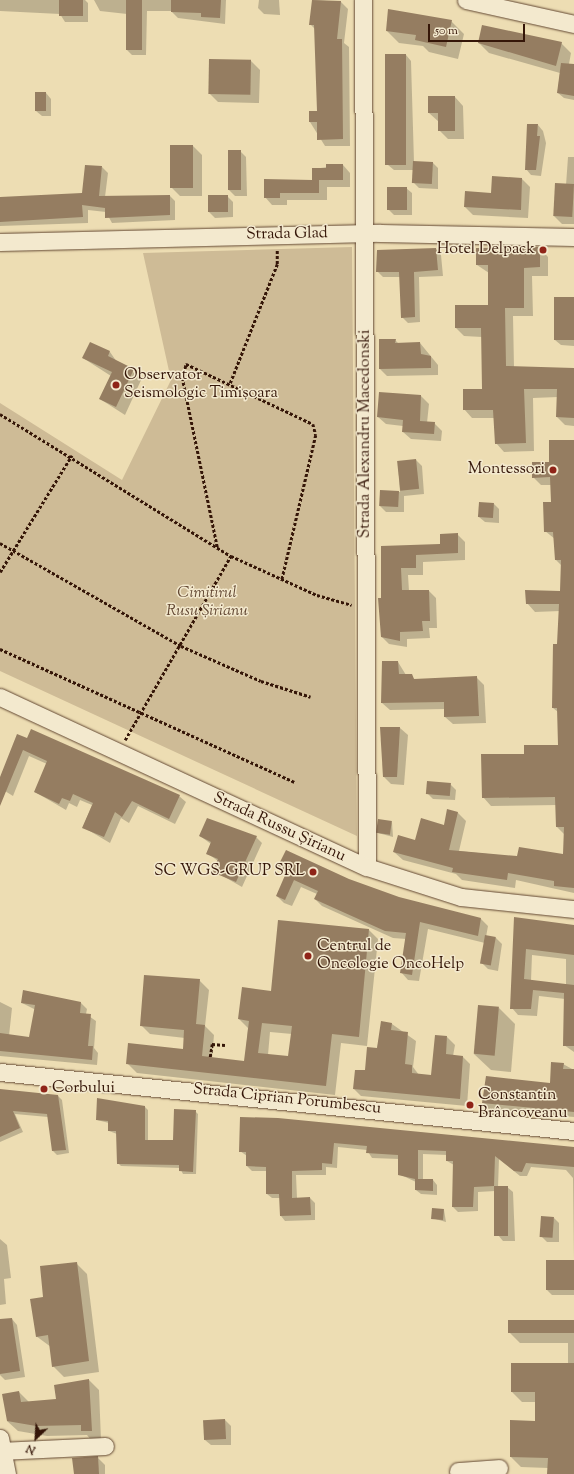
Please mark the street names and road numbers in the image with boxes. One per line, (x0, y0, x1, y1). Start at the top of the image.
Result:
street label: Strada Glad (246, 225, 328, 245)
street label: Strada Alexandru Macedonski (356, 330, 376, 538)
street label: Strada Russu Șirianu (210, 789, 348, 867)
street label: Strada Ciprian Porumbescu (192, 1081, 382, 1119)

